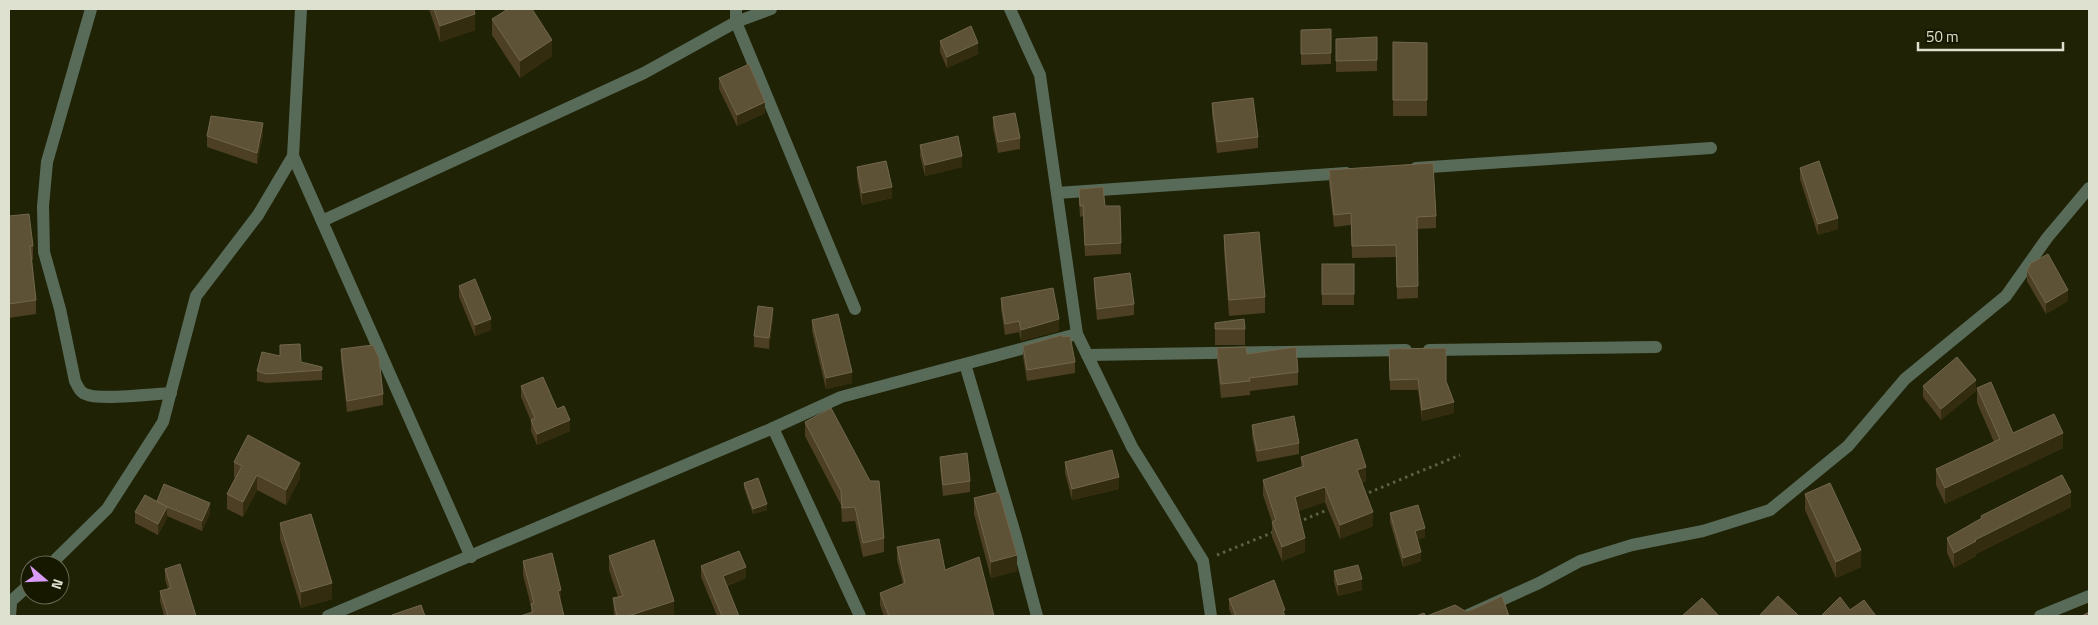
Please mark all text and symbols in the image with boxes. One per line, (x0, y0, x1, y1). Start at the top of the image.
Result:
scale bar (1918, 20, 2063, 52)
text: 50 m (1926, 25, 1959, 48)
north arrow (20, 555, 70, 605)
text: N (46, 576, 69, 592)

